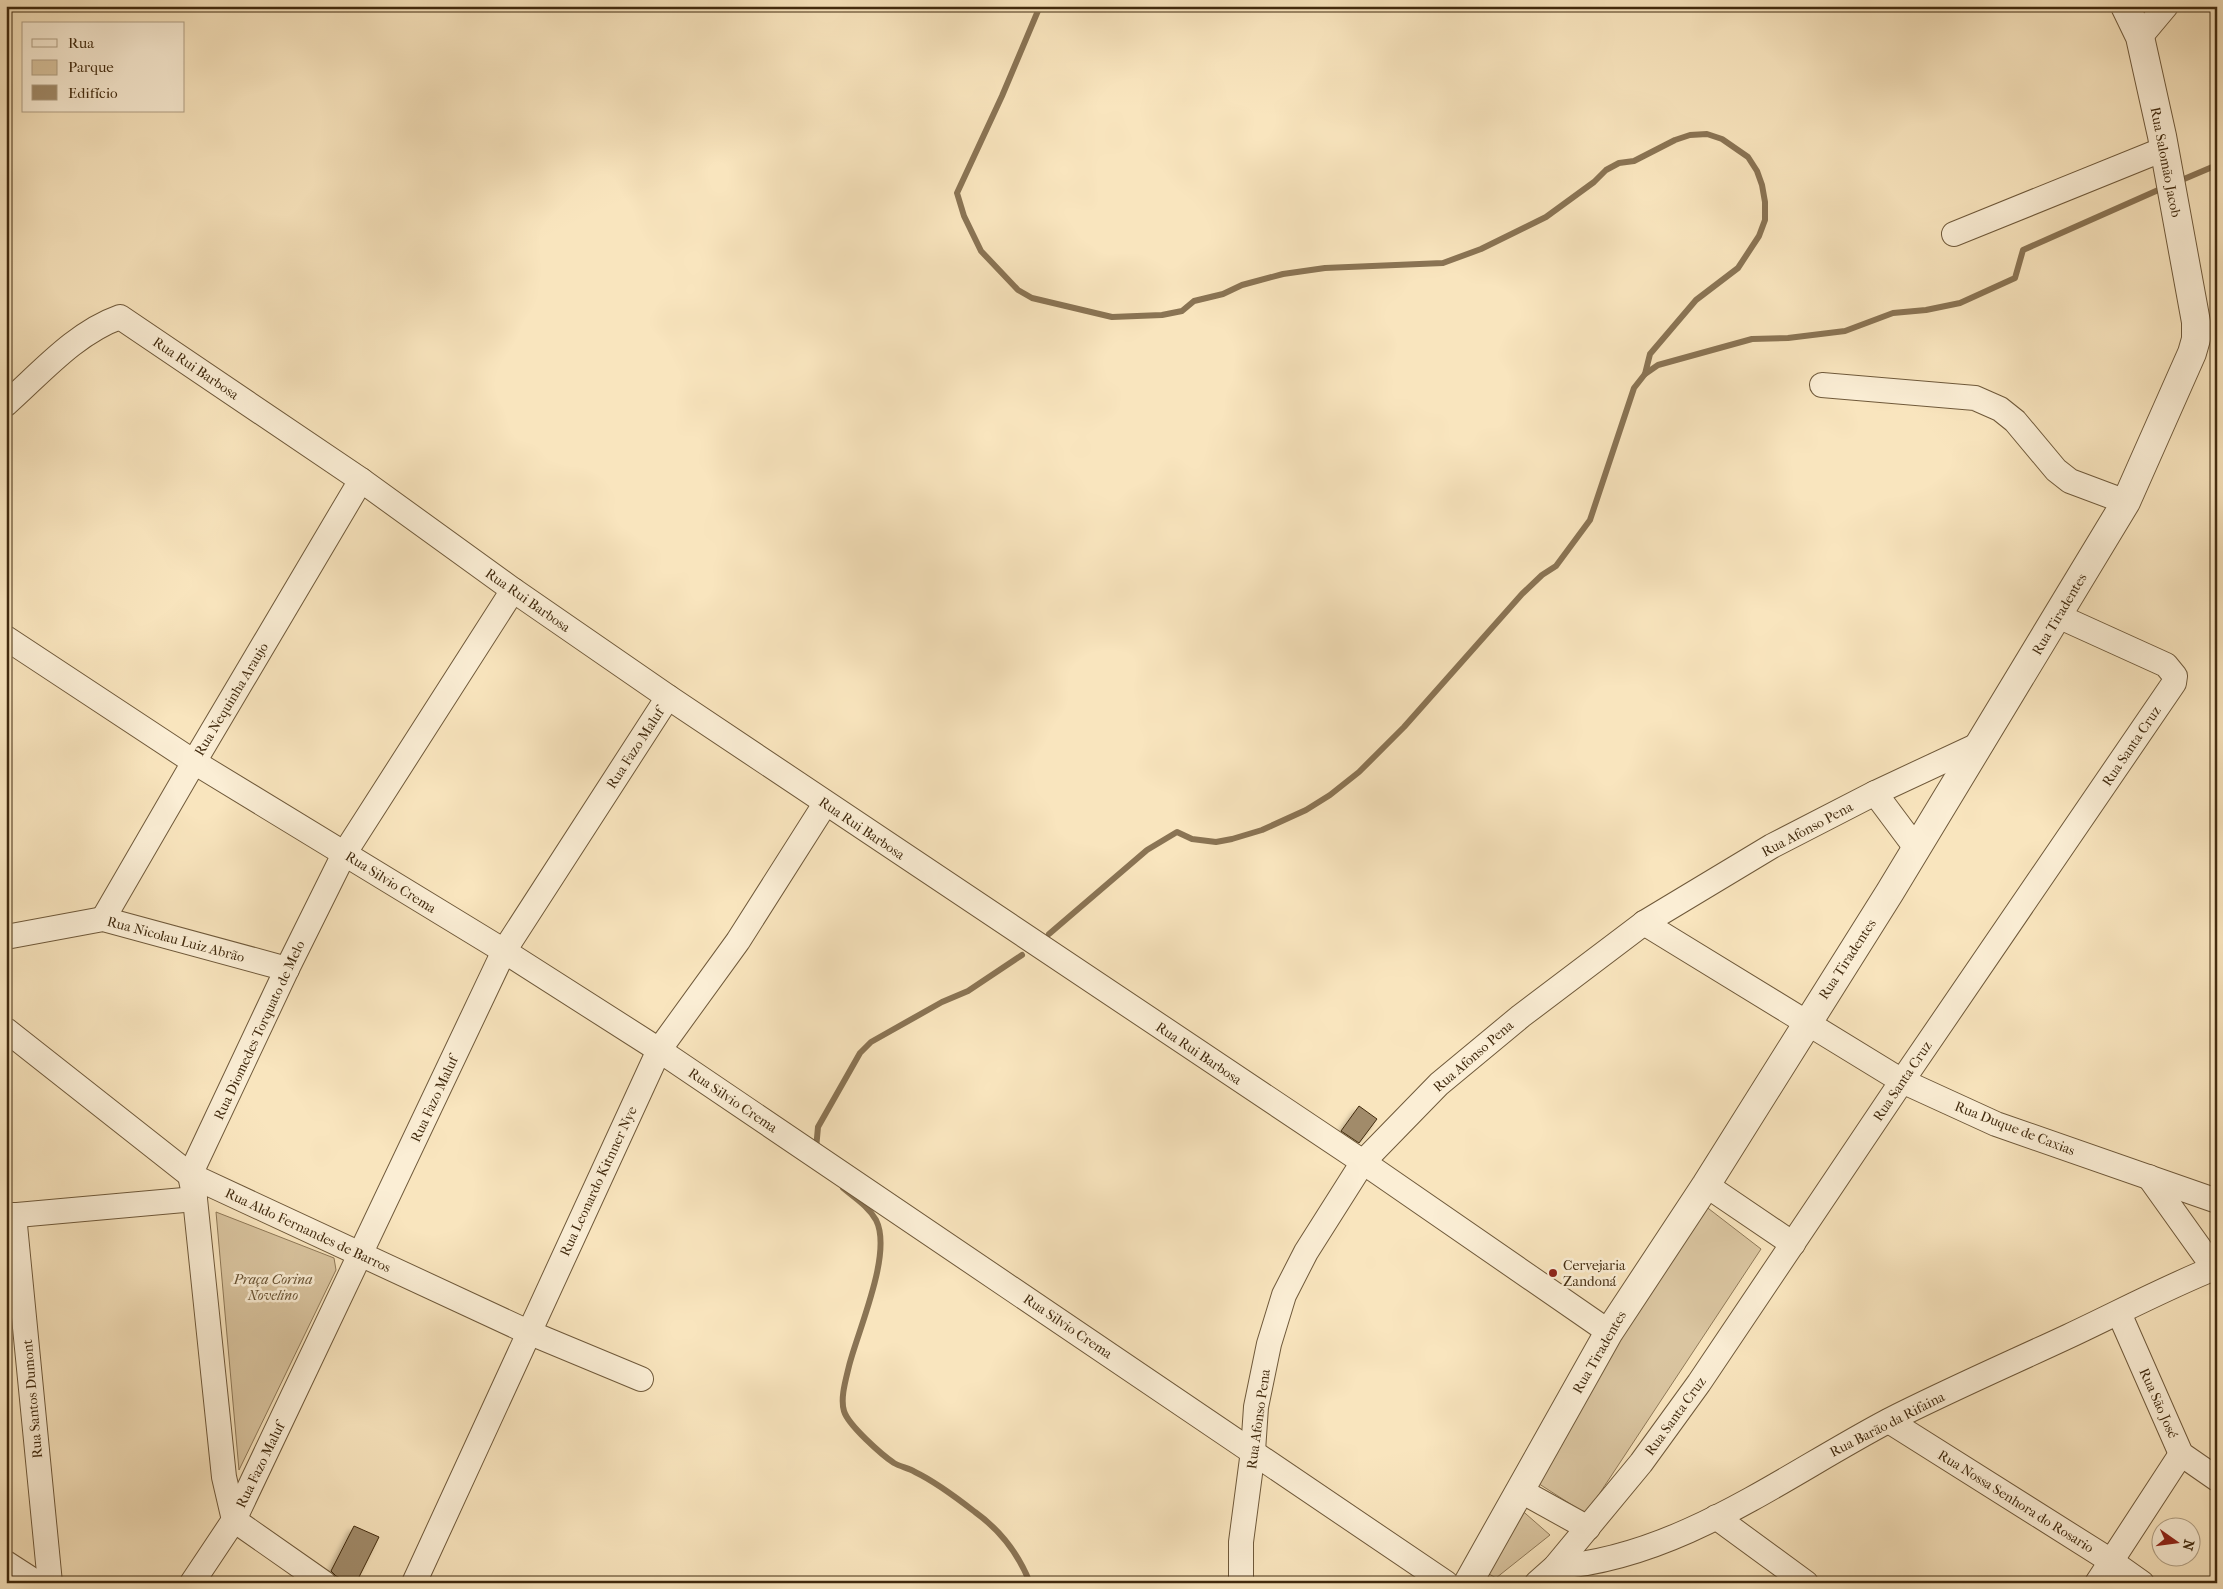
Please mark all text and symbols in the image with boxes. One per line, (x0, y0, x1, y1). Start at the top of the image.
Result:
legend (22, 22, 185, 112)
text: Rua (68, 34, 95, 52)
text: Parque (68, 58, 114, 76)
text: Edifício (68, 84, 118, 102)
street label: Rua Salomão Jacob (2146, 105, 2185, 219)
street label: Rua Rui Barbosa (150, 333, 242, 404)
street label: Rua Rui Barbosa (482, 565, 574, 636)
street label: Rua Tiradentes (2028, 570, 2091, 658)
street label: Rua Nequinha Araujo (191, 639, 272, 759)
street label: Rua Fazo Maluf (603, 702, 670, 792)
street label: Rua Santa Cruz (2098, 703, 2164, 790)
street label: Rua Rui Barbosa (816, 793, 908, 864)
street label: Rua Afonso Pena (1759, 798, 1856, 861)
street label: Rua Silvio Crema (342, 848, 440, 917)
street label: Rua Nicolau Luiz Abrão (105, 913, 247, 966)
street label: Rua Tiradentes (1815, 916, 1880, 1003)
street label: Rua Diomedes Torquato de Melo (210, 938, 309, 1123)
street label: Rua Afonso Pena (1430, 1017, 1517, 1096)
street label: Rua Rui Barbosa (1153, 1018, 1245, 1089)
street label: Rua Santa Cruz (1869, 1038, 1935, 1125)
street label: Rua Fazo Maluf (407, 1050, 463, 1145)
street label: Rua Silvio Crema (685, 1064, 781, 1137)
street label: Rua Duque de Caxias (1952, 1098, 2077, 1159)
street label: Rua Leonardo Kitnner Nye (556, 1103, 641, 1259)
street label: Rua Aldo Fernandes de Barros (222, 1185, 393, 1276)
place label: Cervejaria Zandoná (1563, 1257, 1626, 1290)
marker: Cervejaria Zandoná (1547, 1267, 1559, 1279)
park label: Praça Corina Novelino (233, 1271, 313, 1304)
street label: Rua Silvio Crema (1020, 1290, 1116, 1363)
street label: Rua Tiradentes (1569, 1308, 1630, 1397)
street label: Rua Santos Dumont (19, 1339, 46, 1459)
street label: Rua São José (2135, 1365, 2182, 1441)
street label: Rua Afonso Pena (1243, 1367, 1274, 1470)
street label: Rua Santa Cruz (1641, 1374, 1710, 1459)
street label: Rua Barão da Rifaina (1827, 1388, 1948, 1461)
street label: Rua Fazo Maluf (232, 1417, 290, 1511)
street label: Rua Nossa Senhora do Rosario (1935, 1446, 2097, 1556)
north arrow (2150, 1516, 2200, 1566)
text: N (2179, 1538, 2198, 1553)

